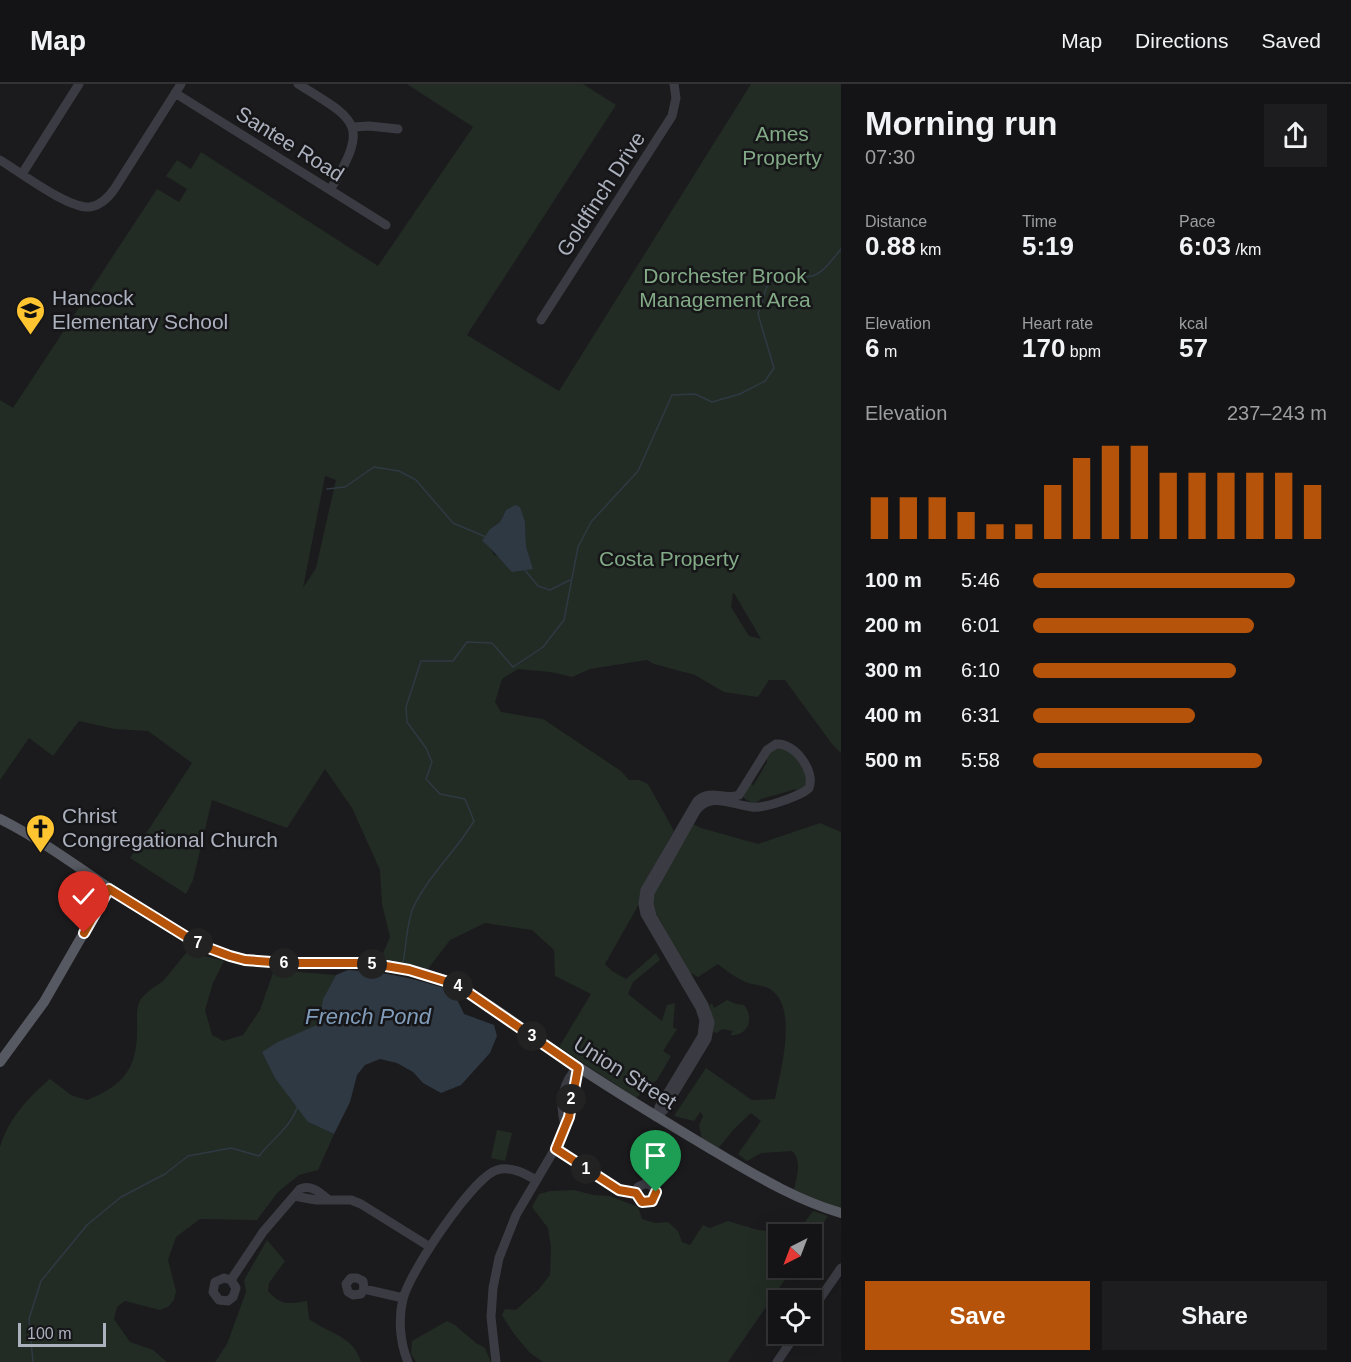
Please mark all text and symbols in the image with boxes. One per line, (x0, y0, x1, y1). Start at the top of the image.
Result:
text: Map (30, 25, 86, 56)
text: Map (1061, 29, 1102, 52)
text: Directions (1135, 29, 1228, 52)
text: Saved (1261, 29, 1321, 52)
street label: Santee Road (232, 101, 348, 186)
button: share (1264, 104, 1327, 167)
text: Morning run (865, 105, 1057, 142)
park label: Ames Property (742, 122, 822, 169)
street label: Goldfinch Drive (552, 127, 649, 260)
text: 07:30 (865, 146, 915, 168)
text: Distance (865, 213, 927, 230)
text: Time (1022, 213, 1057, 230)
text: Pace (1179, 213, 1215, 230)
text: 0.88 (865, 231, 916, 261)
text: 5:19 (1022, 231, 1074, 261)
text: 6:03 (1179, 231, 1231, 261)
text: km (916, 241, 941, 258)
text: /km (1231, 241, 1261, 258)
park label: Dorchester Brook Management Area (639, 264, 811, 311)
place label: Hancock Elementary School (52, 286, 228, 333)
school or university icon: Hancock Elementary School (15, 294, 47, 336)
text: Elevation (865, 315, 931, 332)
text: Heart rate (1022, 315, 1093, 332)
text: kcal (1179, 315, 1207, 332)
text: 6 (865, 333, 879, 363)
text: 170 (1022, 333, 1065, 363)
text: 57 (1179, 333, 1208, 363)
text: m (879, 343, 897, 360)
text: bpm (1065, 343, 1101, 360)
text: Elevation (865, 402, 947, 424)
text: 237–243 m (1227, 402, 1327, 424)
park label: Costa Property (599, 547, 740, 570)
text: 100 m (865, 569, 922, 591)
text: 5:46 (961, 569, 1000, 591)
text: 200 m (865, 614, 922, 636)
text: 6:01 (961, 614, 1000, 636)
text: 300 m (865, 659, 922, 681)
text: 6:10 (961, 659, 1000, 681)
text: 400 m (865, 704, 922, 726)
text: 6:31 (961, 704, 1000, 726)
text: 500 m (865, 749, 922, 771)
text: 5:58 (961, 749, 1000, 771)
place label: Christ Congregational Church (62, 804, 278, 851)
church icon: Christ Congregational Church (25, 812, 57, 854)
pin (58, 871, 109, 933)
icon: check (67, 880, 100, 913)
pin: 7 (183, 928, 213, 958)
text: 7 (194, 934, 202, 951)
pin: 6 (269, 948, 299, 978)
pin: 5 (357, 949, 387, 979)
text: 6 (280, 954, 288, 971)
text: 5 (368, 955, 376, 972)
pin: 4 (443, 971, 473, 1001)
text: 4 (454, 977, 462, 994)
water label: French Pond (305, 1004, 432, 1029)
pin: 3 (517, 1021, 547, 1051)
text: 3 (528, 1027, 536, 1044)
street label: Union Street (570, 1032, 681, 1113)
pin: 2 (556, 1084, 586, 1114)
text: 2 (567, 1090, 575, 1107)
pin (630, 1130, 681, 1192)
icon: arrive (639, 1139, 672, 1172)
pin: 1 (571, 1154, 601, 1184)
text: 1 (582, 1160, 590, 1177)
north arrow (768, 1224, 822, 1278)
map controls (768, 1224, 822, 1344)
button: Save (865, 1281, 1090, 1350)
button: Share (1102, 1281, 1327, 1350)
button: locate (768, 1290, 822, 1344)
scale bar (18, 1320, 106, 1348)
text: 100 m (27, 1325, 71, 1342)

